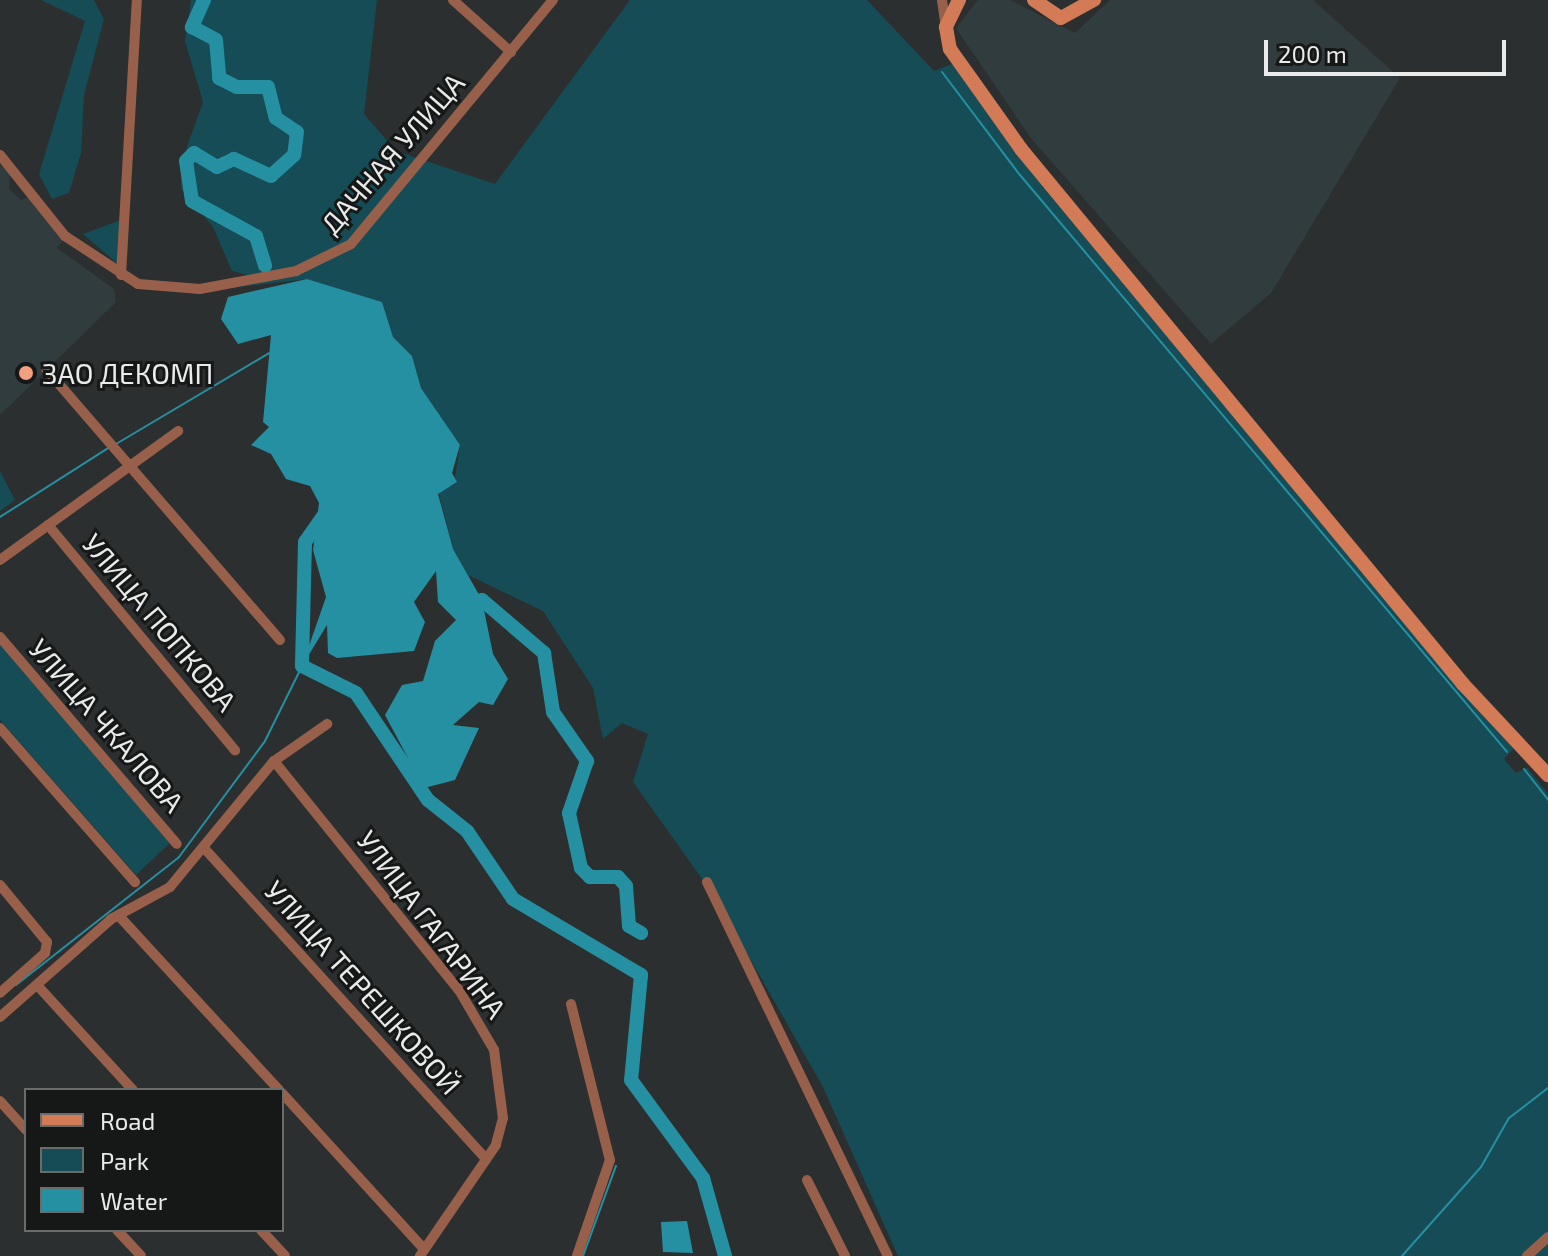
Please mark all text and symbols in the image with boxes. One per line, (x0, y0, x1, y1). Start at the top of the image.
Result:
scale bar (1268, 24, 1510, 74)
text: 200 m (1278, 39, 1347, 68)
street label: ДАЧНАЯ УЛИЦА (313, 66, 471, 240)
place label: ЗАО ДЕКОМП (42, 356, 213, 390)
marker: ЗАО ДЕКОМП (17, 364, 35, 382)
street label: УЛИЦА ПОПКОВА (76, 526, 244, 718)
street label: УЛИЦА ЧКАЛОВА (23, 632, 191, 818)
street label: УЛИЦА ГАГАРИНА (350, 823, 514, 1025)
street label: УЛИЦА ТЕРЕШКОВОЙ (258, 873, 468, 1101)
legend (24, 1088, 284, 1232)
text: Road (100, 1106, 155, 1135)
text: Park (100, 1146, 149, 1175)
text: Water (100, 1186, 167, 1215)

